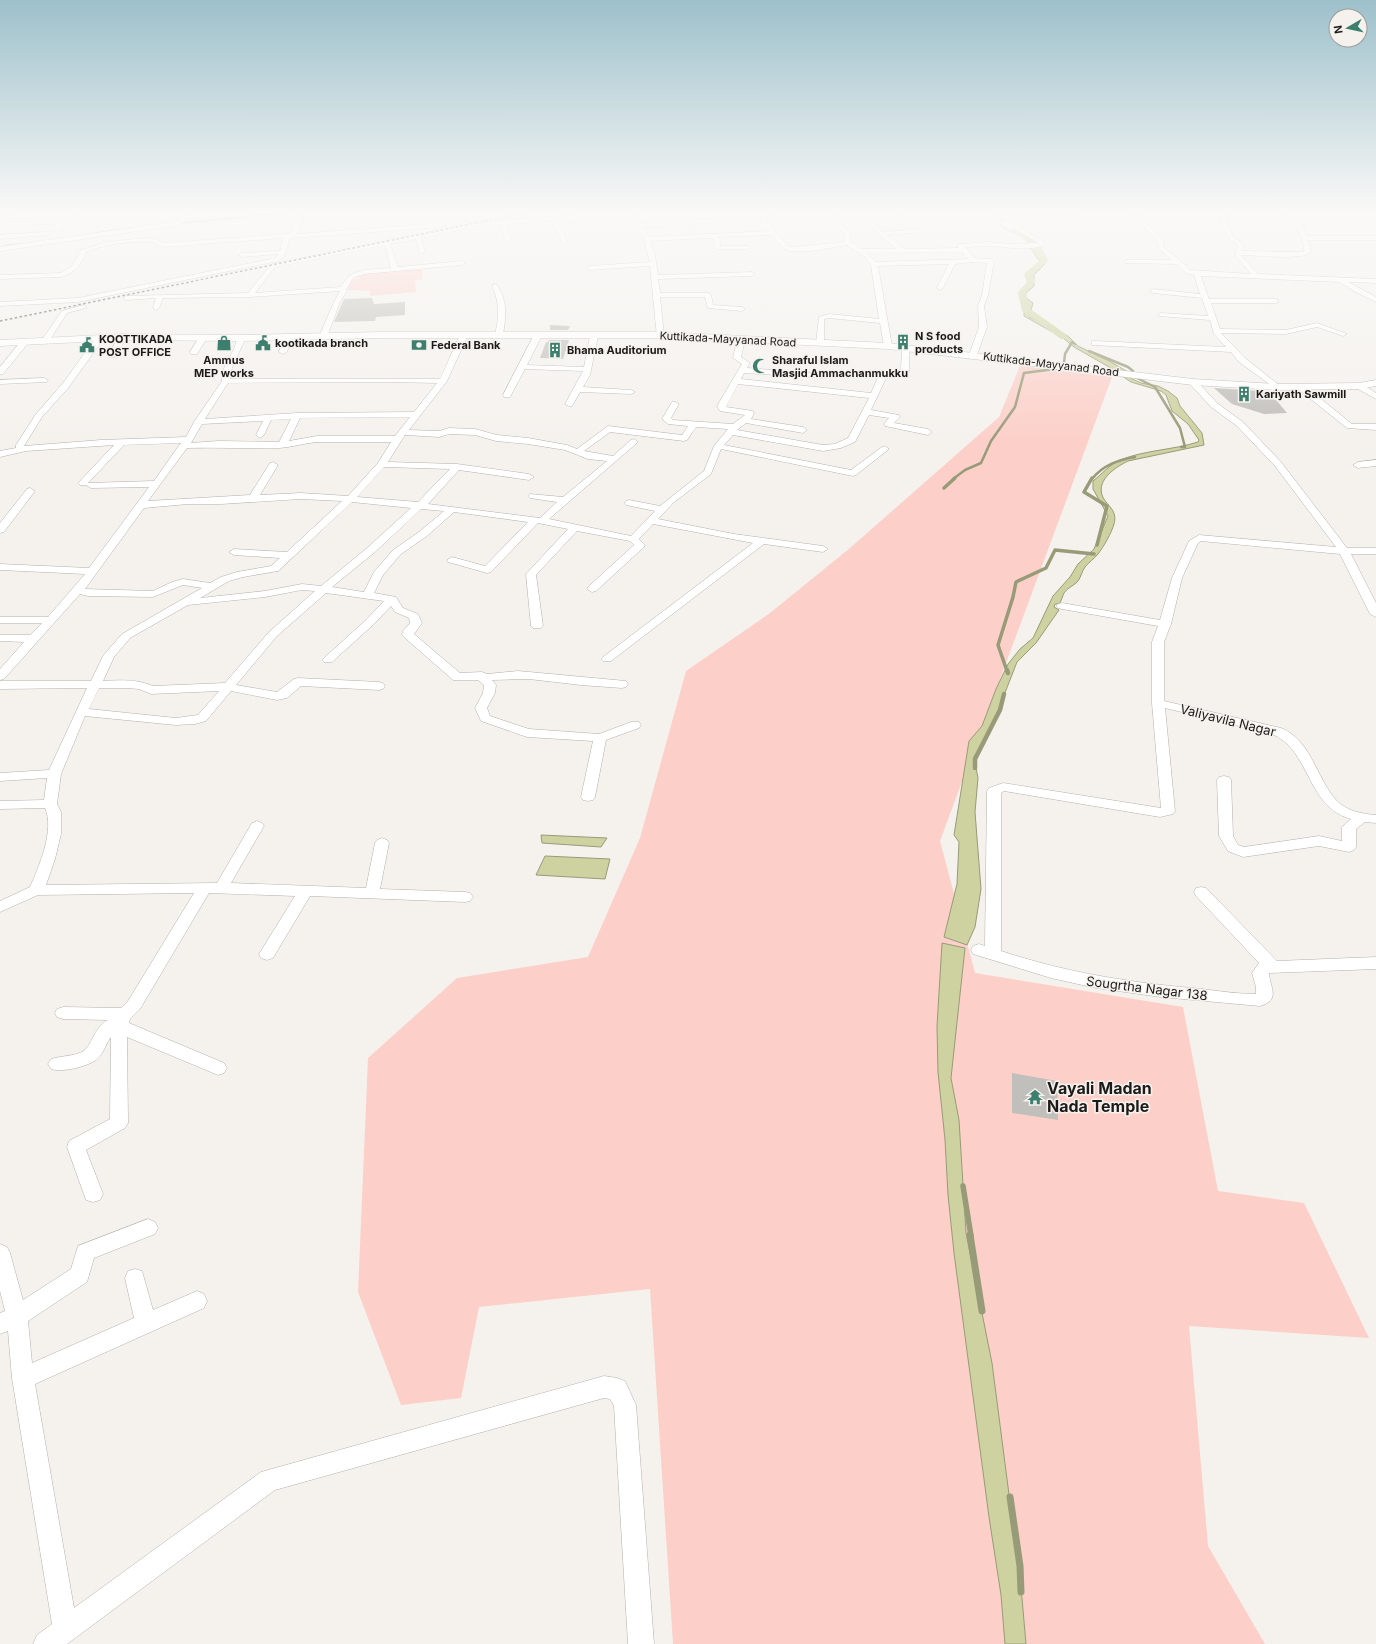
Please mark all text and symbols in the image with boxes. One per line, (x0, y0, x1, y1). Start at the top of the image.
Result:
north arrow (1328, 8, 1368, 48)
text: N (1331, 24, 1346, 35)
street label: Kuttikada-Mayyanad Road (659, 328, 797, 350)
place label: N S food products (915, 329, 963, 356)
place label: KOOTTIKADA POST OFFICE (99, 332, 173, 359)
building icon: N S food products (894, 333, 912, 351)
shop icon: Ammus MEP works (215, 334, 233, 352)
public building icon: kootikada branch (254, 334, 272, 352)
public building icon: KOOTTIKADA POST OFFICE (78, 336, 96, 354)
place label: kootikada branch (275, 336, 368, 350)
bank icon: Federal Bank (410, 336, 428, 354)
place label: Federal Bank (431, 338, 501, 352)
building icon: Bhama Auditorium (546, 341, 564, 359)
place label: Bhama Auditorium (567, 343, 667, 357)
street label: Kuttikada-Mayyanad Road (982, 349, 1120, 379)
place label: Ammus MEP works (194, 353, 254, 380)
place label: Sharaful Islam Masjid Ammachanmukku (772, 353, 908, 380)
mosque icon: Sharaful Islam Masjid Ammachanmukku (751, 357, 769, 375)
building icon: Kariyath Sawmill (1235, 385, 1253, 403)
place label: Kariyath Sawmill (1256, 387, 1346, 401)
street label: Valiyavila Nagar (1178, 700, 1278, 740)
street label: Sougrtha Nagar 138 (1085, 973, 1209, 1003)
place label: Vayali Madan Nada Temple (1047, 1078, 1152, 1116)
temple icon: Vayali Madan Nada Temple (1026, 1088, 1044, 1106)

